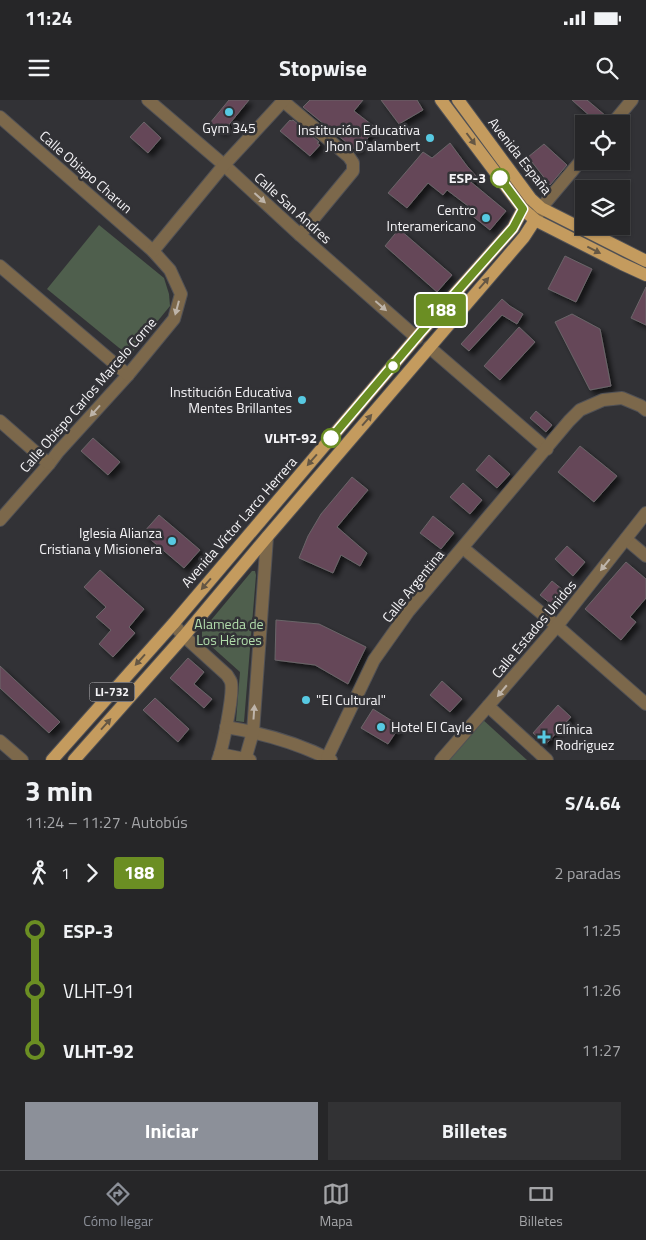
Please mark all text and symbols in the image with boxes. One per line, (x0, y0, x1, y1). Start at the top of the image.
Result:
text: 11:24 (25, 3, 72, 32)
text: Stopwise (279, 51, 367, 85)
icon: menu (25, 54, 53, 82)
icon: search (593, 54, 621, 82)
marker: Gym 345 (223, 106, 235, 118)
street label: Avenida España (483, 113, 557, 199)
map controls (575, 115, 630, 235)
button: locate (575, 115, 630, 170)
place label: Gym 345 (202, 117, 256, 138)
place label: Institución Educativa Jhon D'alambert (298, 119, 420, 156)
street label: Calle Obispo Charun (35, 125, 137, 218)
marker: Institución Educativa Jhon D'alambert (424, 132, 436, 144)
one-way arrow (465, 132, 476, 145)
street label: Calle San Andres (250, 167, 337, 248)
place label: ESP-3 (449, 167, 486, 188)
marker: ESP-3 (490, 168, 510, 188)
button: layers (575, 180, 630, 235)
one-way arrow (253, 193, 266, 204)
place label: Centro Interamericano (387, 199, 476, 236)
marker: Centro Interamericano (480, 212, 492, 224)
one-way arrow (587, 246, 601, 254)
one-way arrow (478, 278, 490, 290)
line badge: 188 (412, 294, 470, 326)
text: 188 (426, 296, 456, 323)
one-way arrow (173, 300, 181, 315)
one-way arrow (375, 301, 388, 312)
street label: Calle Obispo Carlos Marcelo Corne (14, 312, 161, 477)
unlabelled marker (386, 359, 400, 373)
place label: Institución Educativa Mentes Brillantes (170, 381, 292, 418)
marker: Institución Educativa Mentes Brillantes (296, 394, 308, 406)
one-way arrow (89, 405, 101, 417)
one-way arrow (361, 414, 372, 426)
place label: VLHT-92 (265, 427, 317, 448)
marker: VLHT-92 (321, 428, 341, 448)
street label: Avenida Víctor Larco Herrera (176, 452, 301, 592)
one-way arrow (306, 454, 318, 466)
place label: Iglesia Alianza Cristiana y Misionera (39, 522, 162, 559)
marker: Iglesia Alianza Cristiana y Misionera (166, 535, 178, 547)
street label: Calle Argentina (377, 545, 449, 627)
one-way arrow (599, 559, 610, 572)
street label: Calle Estados Unidos (486, 575, 581, 682)
one-way arrow (201, 577, 212, 590)
park label: Alameda de Los Héroes (194, 613, 264, 650)
one-way arrow (135, 654, 146, 667)
road number: LI-732 (90, 682, 134, 702)
one-way arrow (496, 684, 507, 697)
place label: "El Cultural" (316, 689, 386, 710)
marker: "El Cultural" (300, 694, 312, 706)
one-way arrow (251, 704, 259, 720)
place label: Hotel El Cayle (391, 716, 472, 737)
one-way arrow (100, 718, 112, 730)
place label: Clínica Rodriguez (555, 718, 614, 755)
marker: Hotel El Cayle (375, 721, 387, 733)
marker: Clínica Rodriguez (537, 730, 551, 744)
text: 3 min (25, 769, 93, 812)
text: S/4.64 (565, 788, 621, 817)
text: 11:24 – 11:27 · Autobús (25, 810, 188, 834)
icon: walk (25, 859, 53, 887)
icon: forward (78, 859, 106, 887)
text: 188 (124, 859, 154, 886)
text: 1 (61, 861, 70, 885)
text: 2 paradas (555, 861, 621, 885)
text: ESP-3 (63, 916, 113, 945)
text: 11:25 (582, 918, 621, 942)
text: VLHT-91 (63, 976, 134, 1005)
text: 11:26 (582, 978, 621, 1002)
text: VLHT-92 (63, 1036, 134, 1065)
text: 11:27 (582, 1038, 621, 1062)
button: Iniciar (25, 1102, 318, 1160)
button: Billetes (328, 1102, 621, 1160)
tab: Cómo llegar (83, 1180, 153, 1231)
tab: Mapa (319, 1180, 353, 1231)
tab: Billetes (519, 1180, 563, 1231)

